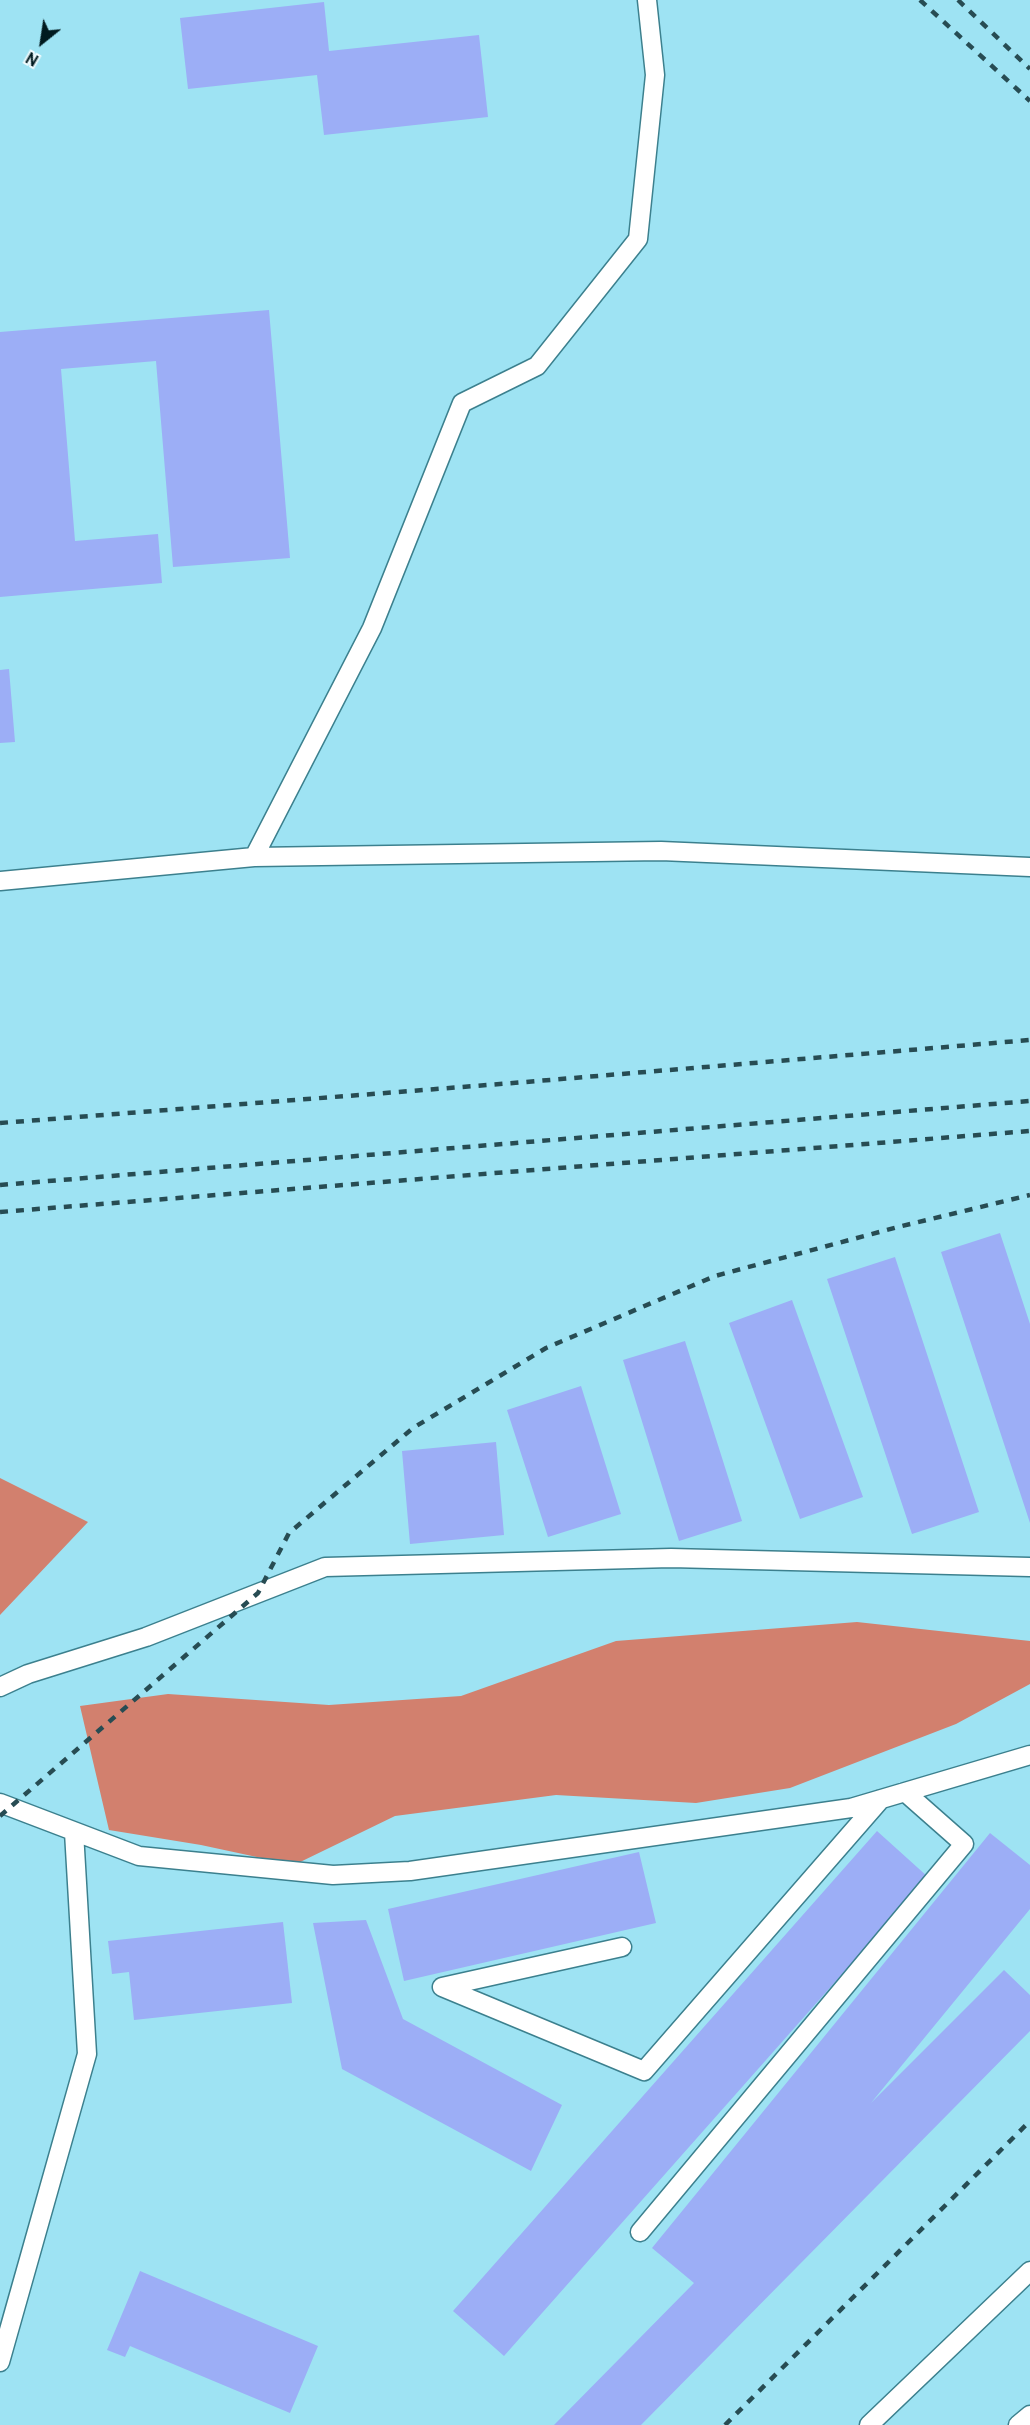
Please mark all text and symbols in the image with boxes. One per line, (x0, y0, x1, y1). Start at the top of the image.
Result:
north arrow (12, 12, 72, 72)
text: N (23, 46, 43, 69)

